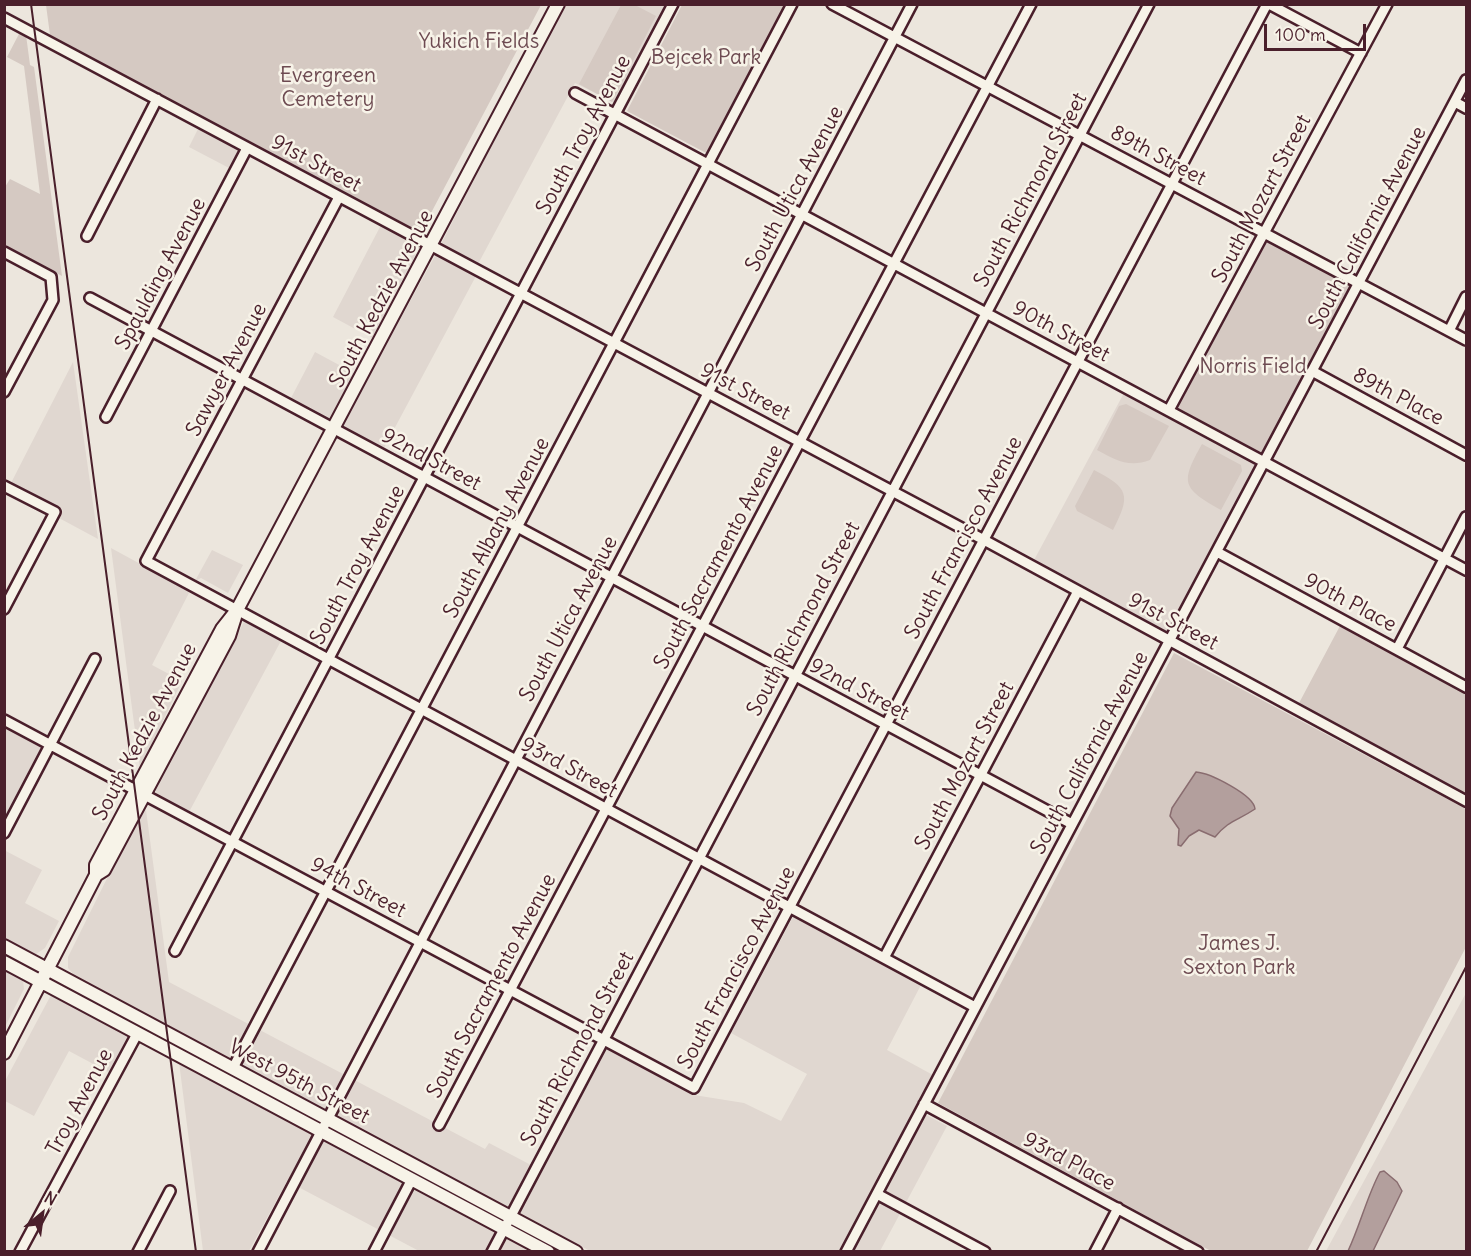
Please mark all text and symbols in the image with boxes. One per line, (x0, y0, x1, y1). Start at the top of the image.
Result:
scale bar (1267, 12, 1369, 50)
text: 100 m (1275, 23, 1326, 46)
park label: Yukich Fields (419, 29, 539, 55)
park label: Bejcek Park (651, 45, 761, 71)
street label: South Troy Avenue (531, 51, 637, 219)
park label: Evergreen Cemetery (280, 63, 376, 113)
street label: South Richmond Street (969, 88, 1093, 292)
street label: South Utica Avenue (741, 102, 849, 276)
street label: South Mozart Street (1207, 111, 1317, 287)
street label: 89th Street (1106, 120, 1210, 192)
street label: South California Avenue (1304, 122, 1432, 334)
street label: 91st Street (267, 130, 365, 198)
street label: Spaulding Avenue (110, 194, 212, 354)
street label: South Kedzie Avenue (325, 206, 439, 392)
street label: 90th Street (1008, 296, 1114, 368)
street label: Sawyer Avenue (181, 299, 273, 441)
park label: Norris Field (1199, 354, 1307, 380)
street label: 91st Street (696, 358, 794, 426)
street label: 89th Place (1348, 363, 1448, 431)
street label: 92nd Street (377, 423, 485, 497)
street label: South Francisco Avenue (900, 432, 1028, 644)
street label: South Albany Avenue (439, 433, 555, 623)
street label: South Sacramento Avenue (649, 441, 789, 673)
street label: South Troy Avenue (305, 481, 411, 649)
street label: South Richmond Street (742, 517, 866, 721)
street label: South Utica Avenue (515, 532, 623, 706)
street label: 90th Place (1300, 568, 1400, 638)
street label: 91st Street (1124, 588, 1222, 656)
street label: South Kedzie Avenue (88, 639, 202, 825)
street label: South California Avenue (1026, 647, 1154, 859)
street label: 92nd Street (805, 653, 913, 727)
street label: South Mozart Street (910, 678, 1020, 854)
street label: 93rd Street (516, 732, 622, 804)
street label: 94th Street (306, 852, 410, 924)
street label: South Francisco Avenue (673, 862, 801, 1074)
street label: South Sacramento Avenue (422, 870, 562, 1102)
park label: James J. Sexton Park (1183, 931, 1295, 981)
street label: South Richmond Street (516, 947, 640, 1151)
street label: West 95th Street (224, 1034, 374, 1130)
street label: Troy Avenue (41, 1044, 119, 1160)
street label: 93rd Place (1019, 1127, 1119, 1197)
north arrow (12, 1184, 72, 1244)
text: N (41, 1187, 60, 1210)

